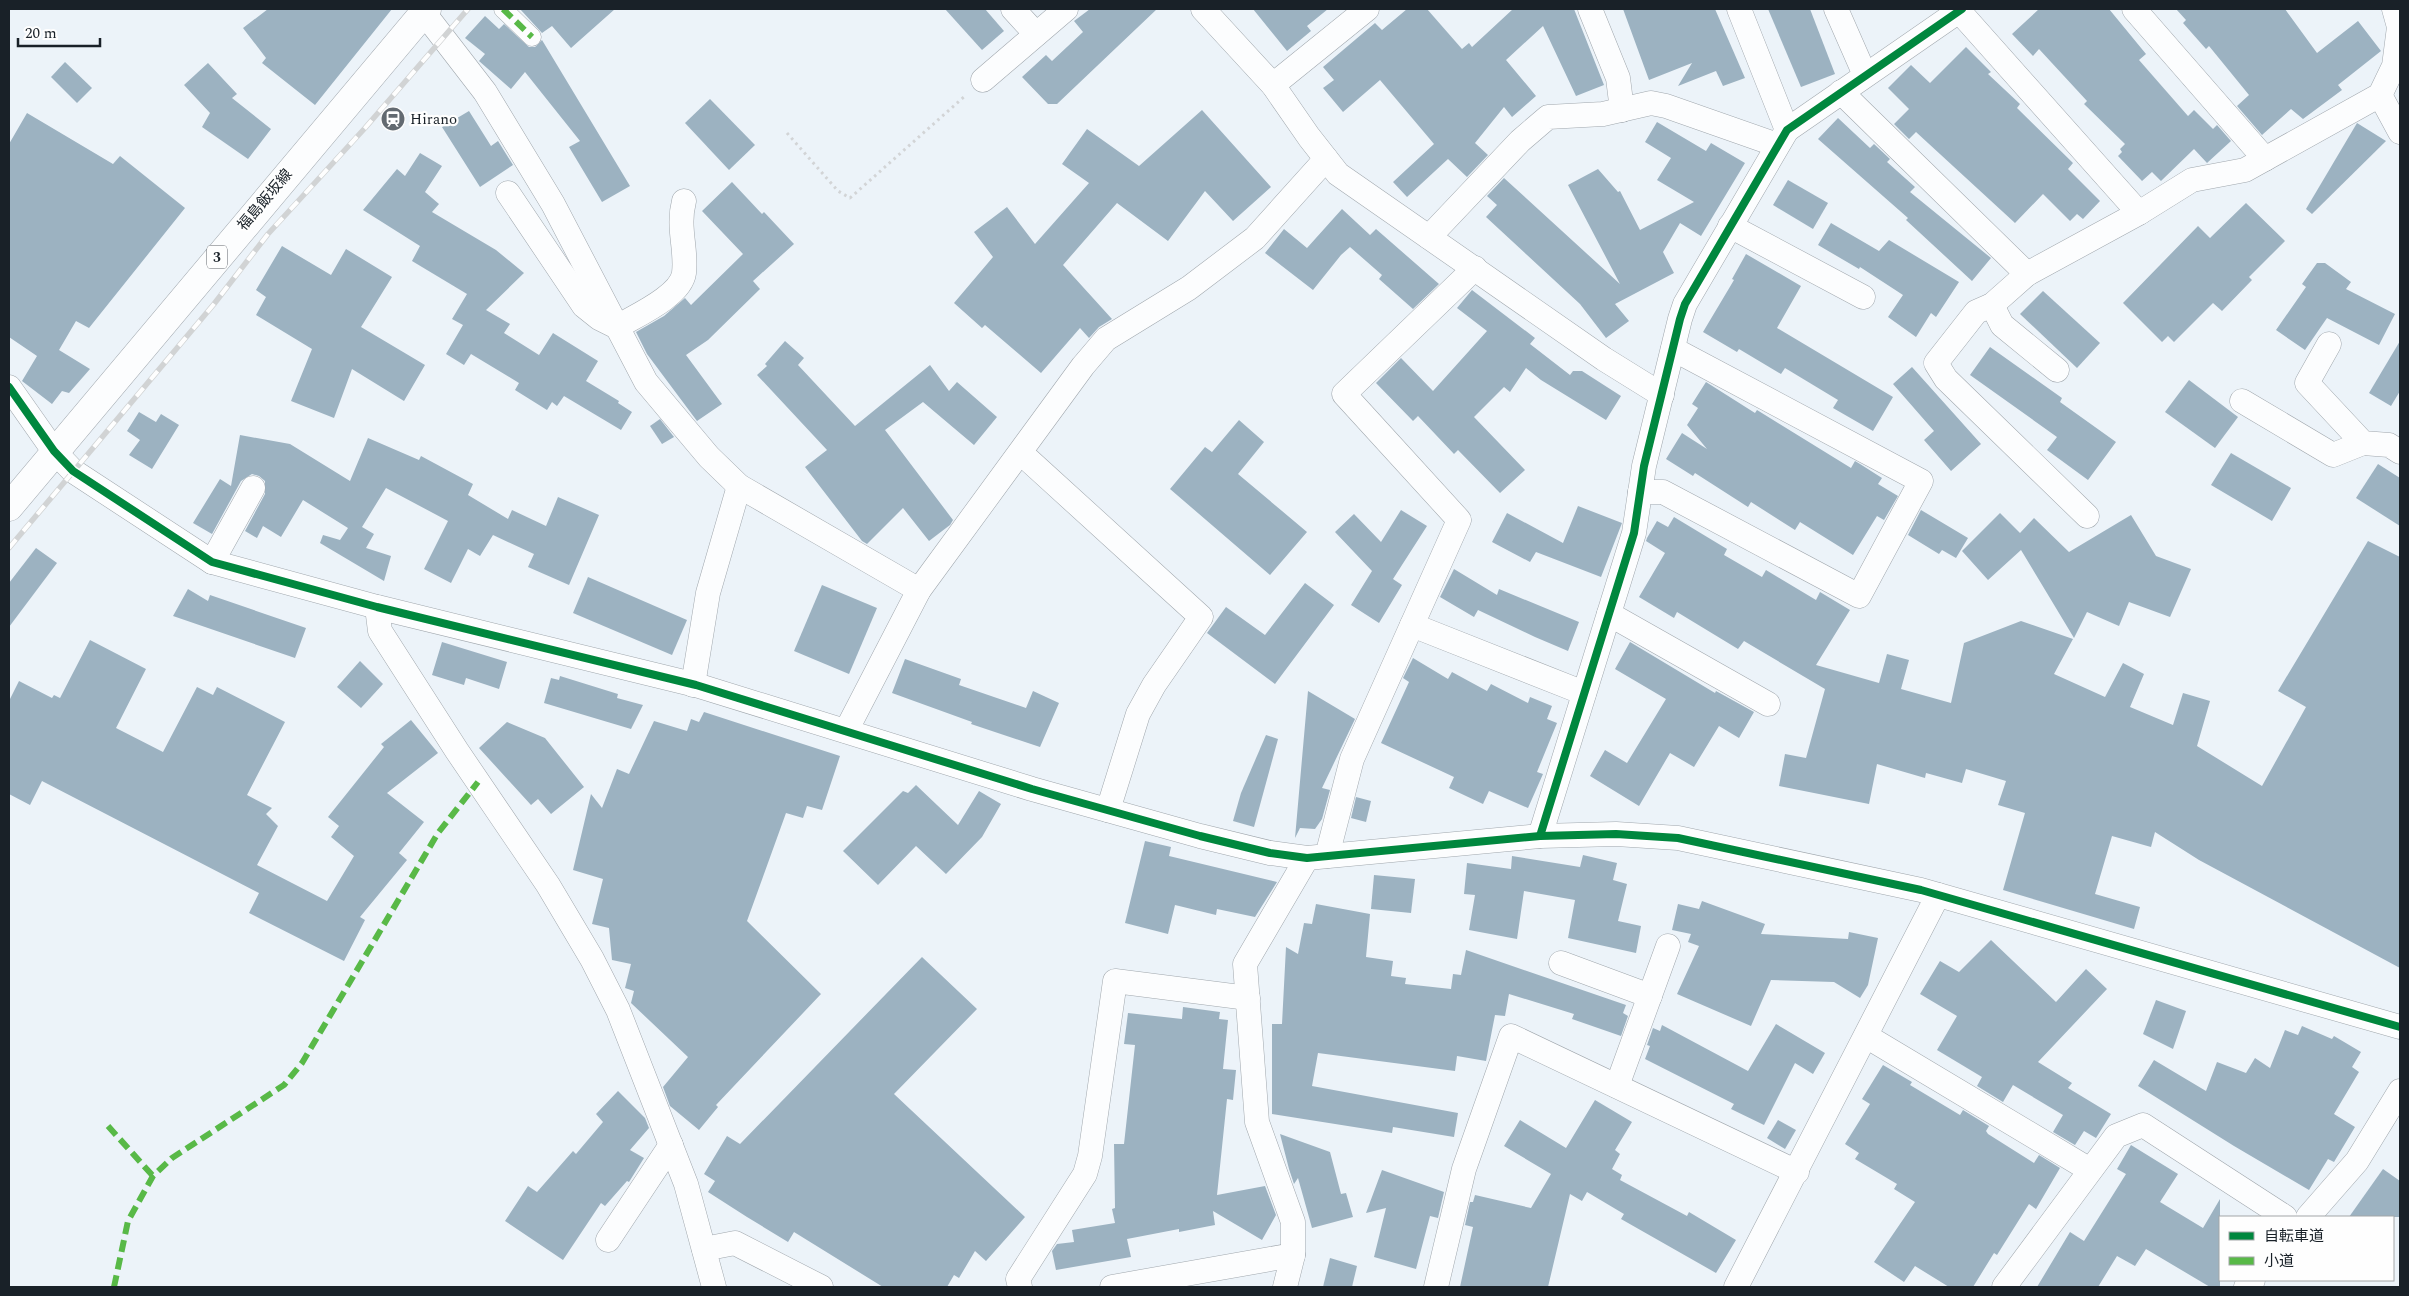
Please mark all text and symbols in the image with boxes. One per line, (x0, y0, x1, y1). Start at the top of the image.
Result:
scale bar (18, 15, 100, 47)
text: 20 m (25, 22, 57, 45)
station icon: Hirano (380, 106, 406, 132)
place label: Hirano (410, 108, 457, 131)
street label: 福島飯坂線 (232, 164, 298, 236)
road number: 3 (207, 246, 227, 268)
legend (2219, 1216, 2394, 1281)
text: 自転車道 (2264, 1225, 2324, 1248)
text: 小道 (2264, 1250, 2294, 1273)

